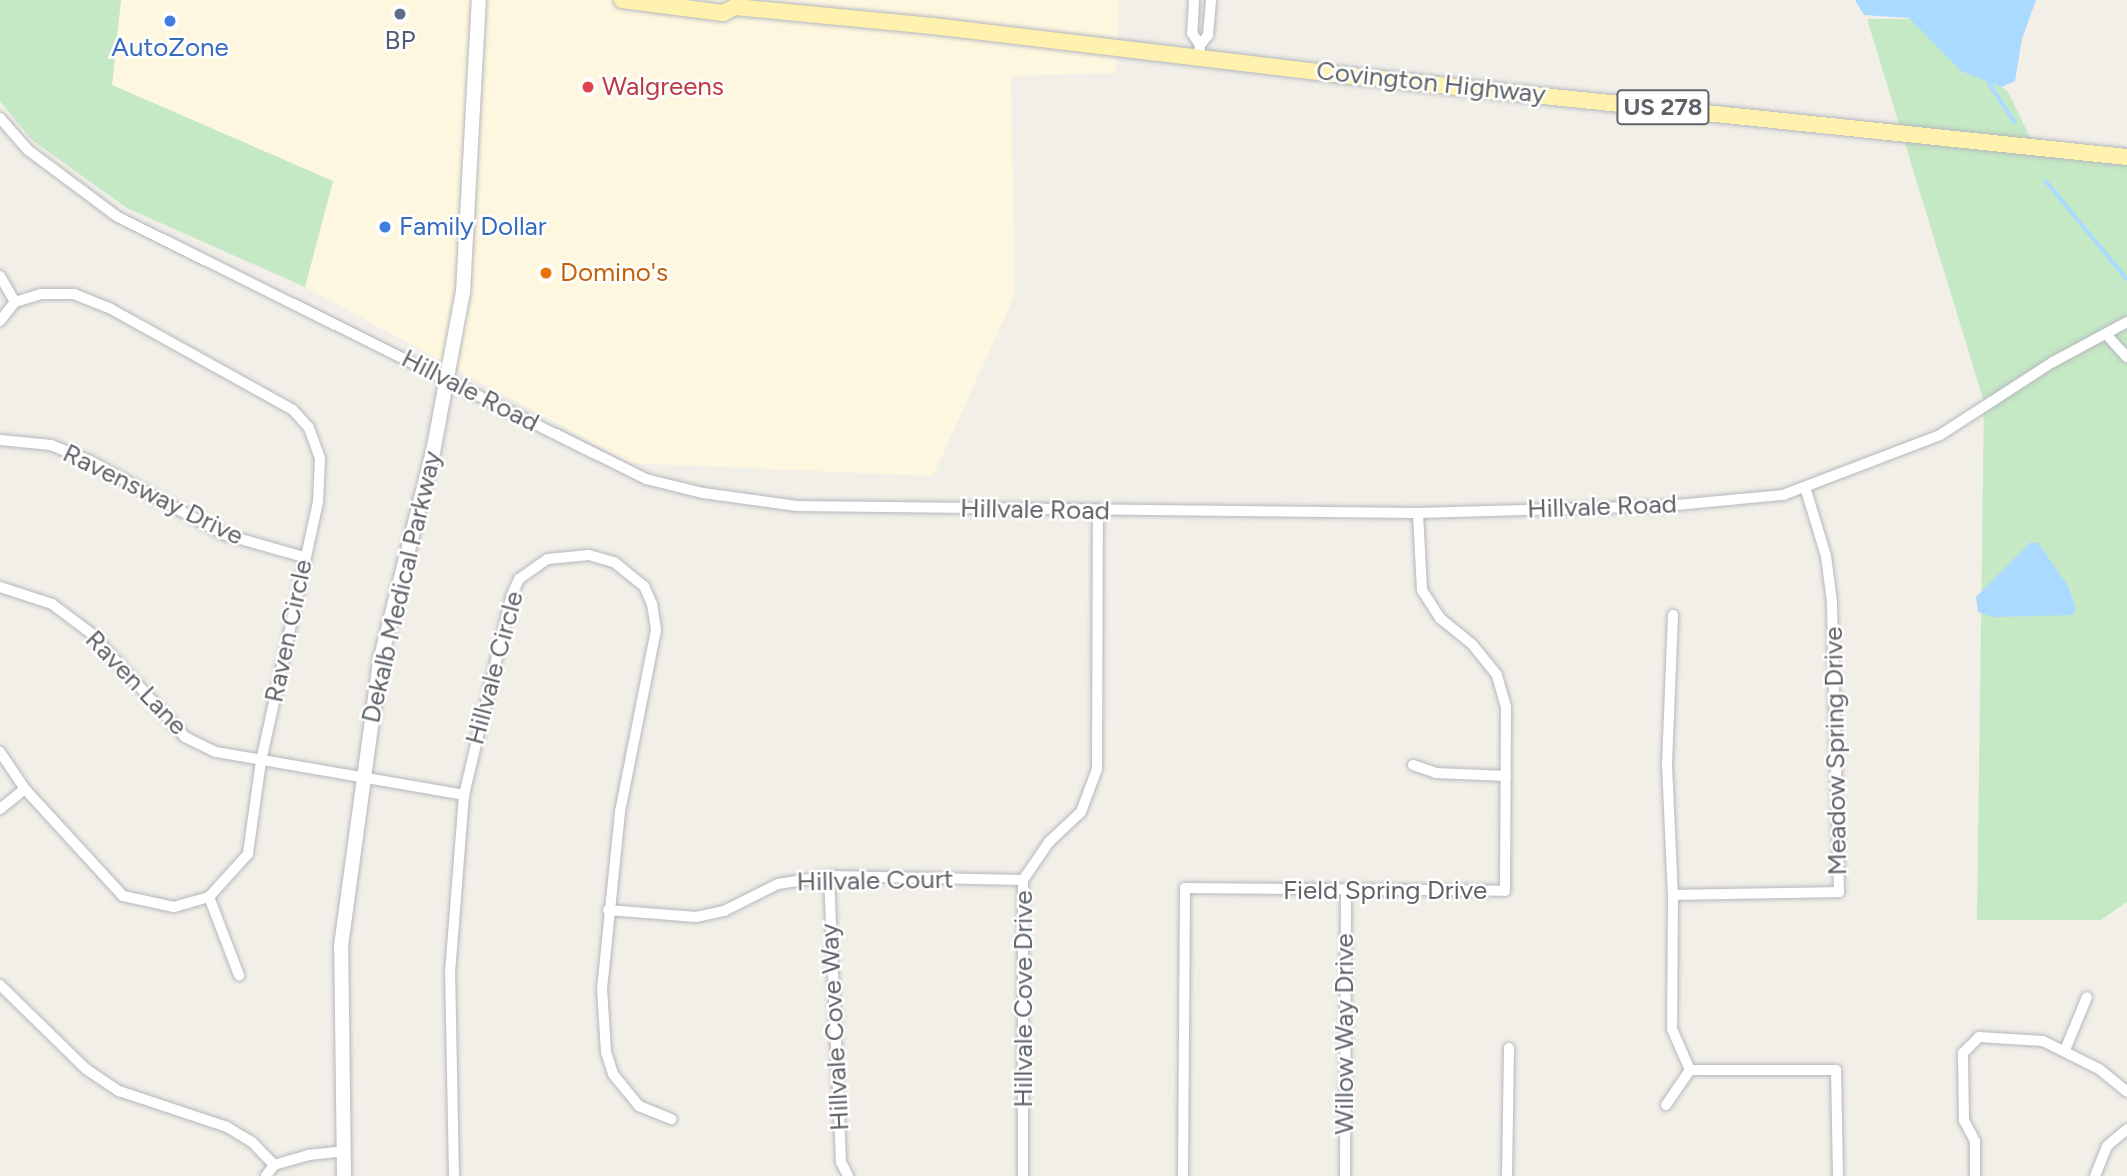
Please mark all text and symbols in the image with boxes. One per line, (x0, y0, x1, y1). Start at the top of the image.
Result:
marker: BP (392, 6, 408, 22)
marker: AutoZone (162, 13, 178, 29)
place label: BP (385, 25, 415, 57)
place label: AutoZone (111, 32, 229, 64)
street label: Covington Highway (1315, 55, 1547, 111)
place label: Walgreens (602, 71, 724, 103)
marker: Walgreens (580, 79, 596, 95)
road number: US 278 (1616, 86, 1710, 128)
place label: Family Dollar (399, 211, 547, 243)
marker: Family Dollar (377, 219, 393, 235)
place label: Domino's (560, 257, 668, 289)
marker: Domino's (538, 265, 554, 281)
street label: Hillvale Road (396, 343, 544, 439)
street label: Ravensway Drive (58, 438, 248, 552)
street label: Dekalb Medical Parkway (356, 448, 448, 726)
street label: Hillvale Road (1527, 489, 1677, 525)
street label: Hillvale Road (960, 493, 1110, 527)
street label: Raven Circle (259, 557, 319, 705)
street label: Hillvale Circle (460, 588, 530, 748)
street label: Raven Lane (79, 624, 193, 742)
street label: Meadow Spring Drive (1818, 626, 1854, 876)
street label: Hillvale Court (796, 864, 954, 898)
street label: Field Spring Drive (1283, 875, 1487, 907)
street label: Hillvale Cove Drive (1008, 890, 1040, 1108)
street label: Hillvale Cove Way (814, 922, 856, 1132)
street label: Willow Way Drive (1329, 933, 1361, 1135)

